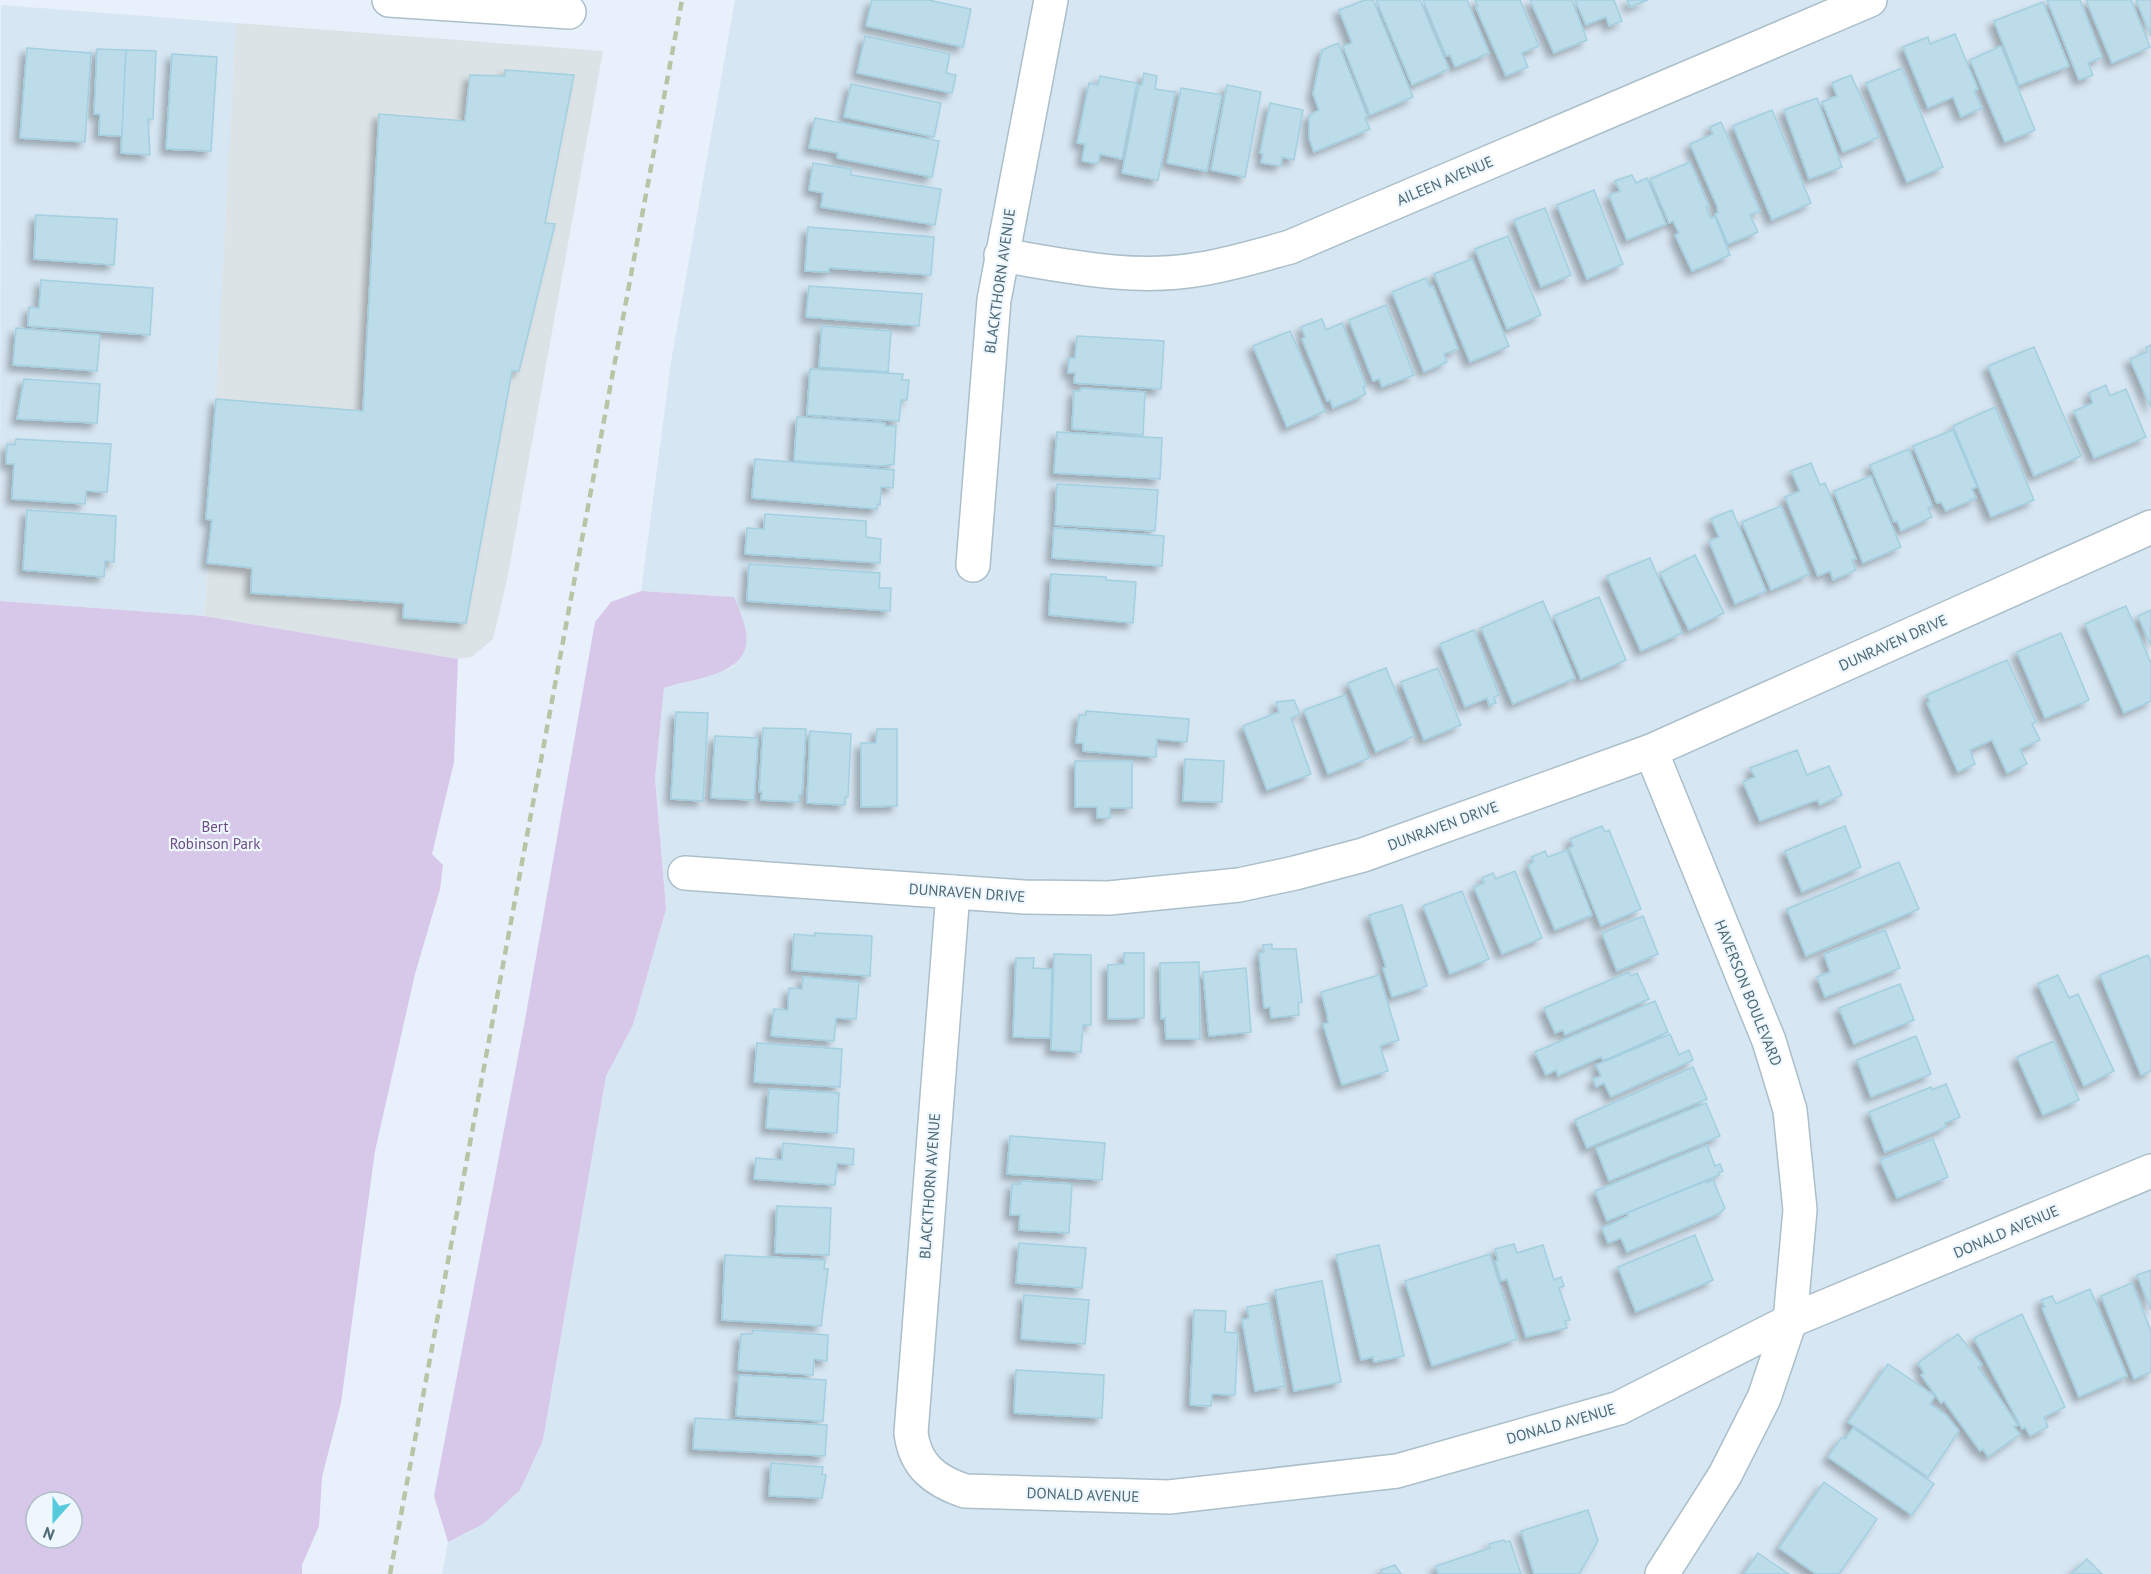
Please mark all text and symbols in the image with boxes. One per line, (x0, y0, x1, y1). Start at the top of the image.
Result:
street label: AILEEN AVENUE (1394, 152, 1496, 209)
street label: BLACKTHORN AVENUE (980, 207, 1019, 355)
street label: DUNRAVEN DRIVE (1836, 610, 1950, 675)
street label: DUNRAVEN DRIVE (1385, 797, 1501, 854)
park label: Bert Robinson Park (170, 817, 261, 853)
street label: DUNRAVEN DRIVE (908, 879, 1026, 906)
street label: HAVERSON BOULEVARD (1710, 917, 1786, 1069)
street label: BLACKTHORN AVENUE (915, 1112, 944, 1259)
street label: DONALD AVENUE (1950, 1201, 2061, 1262)
street label: DONALD AVENUE (1504, 1399, 1618, 1448)
street label: DONALD AVENUE (1026, 1483, 1140, 1506)
north arrow (24, 1490, 84, 1550)
text: N (40, 1523, 57, 1545)

